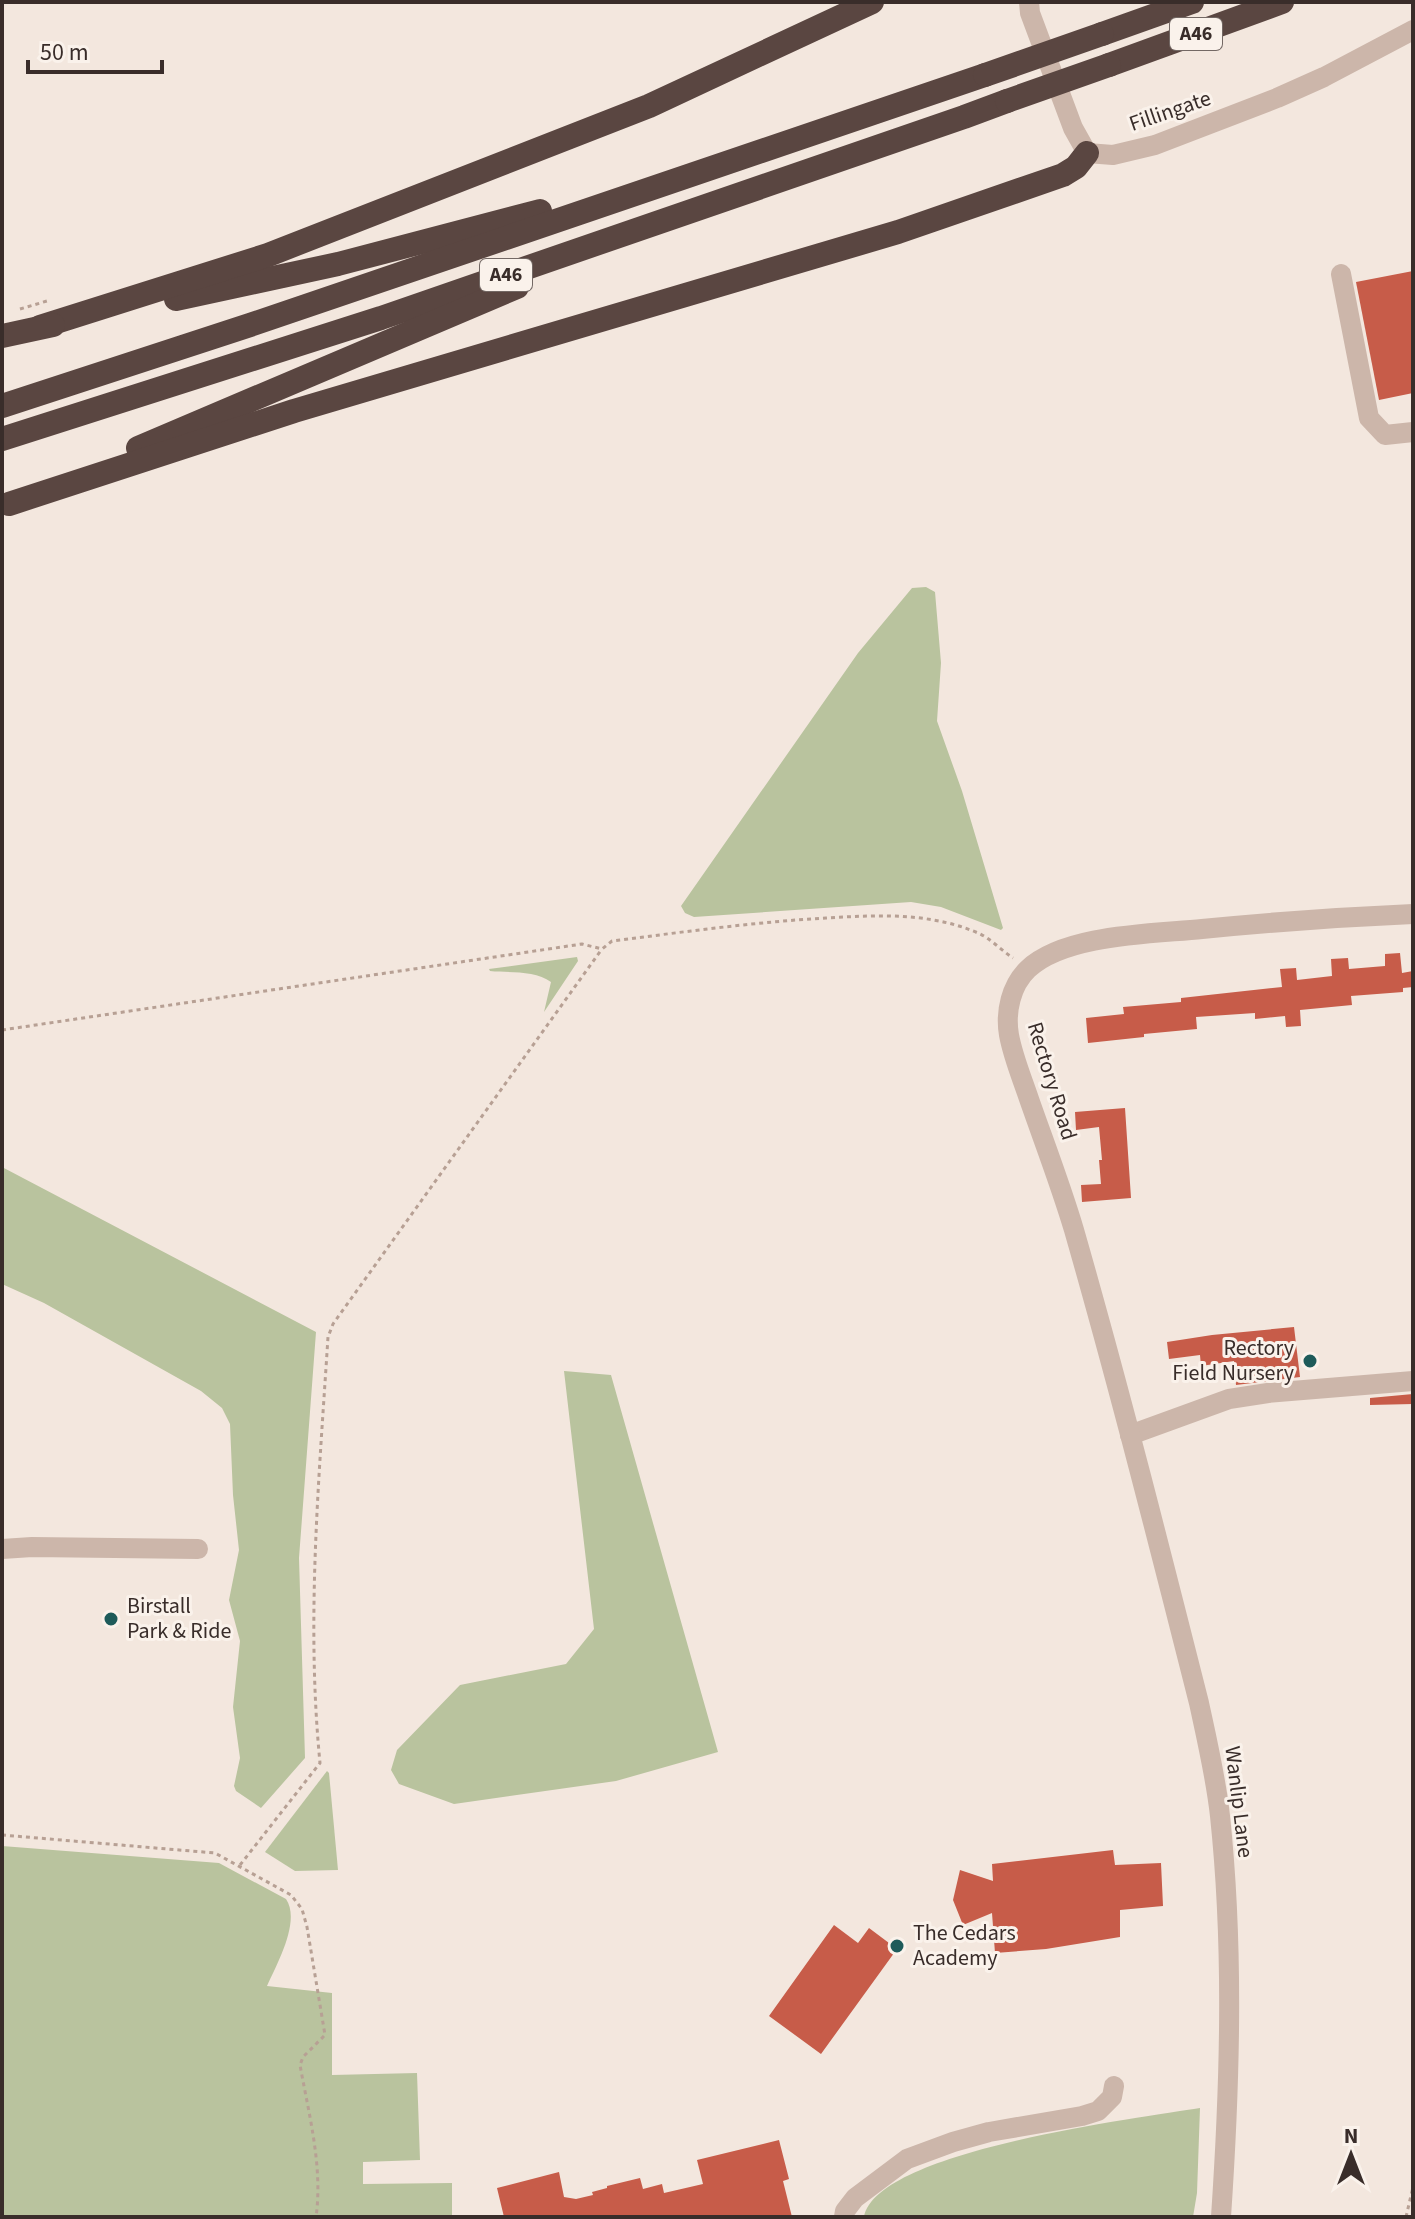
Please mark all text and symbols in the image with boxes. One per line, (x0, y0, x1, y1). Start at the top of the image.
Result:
road number: A46 (1170, 18, 1222, 50)
scale bar (28, 24, 162, 74)
text: 50 m (40, 35, 89, 70)
street label: Fillingate (1125, 82, 1215, 140)
road number: A46 (480, 259, 532, 291)
street label: Rectory Road (1019, 1018, 1085, 1144)
place label: Rectory Field Nursery (1172, 1332, 1295, 1389)
marker: Rectory Field Nursery (1301, 1352, 1319, 1370)
place label: Birstall Park & Ride (127, 1590, 231, 1647)
marker: Birstall Park & Ride (102, 1610, 120, 1628)
street label: Wanlip Lane (1216, 1744, 1262, 1860)
place label: The Cedars Academy (913, 1917, 1016, 1974)
marker: The Cedars Academy (888, 1937, 906, 1955)
north arrow (1311, 2115, 1391, 2195)
text: N (1344, 2120, 1358, 2152)

